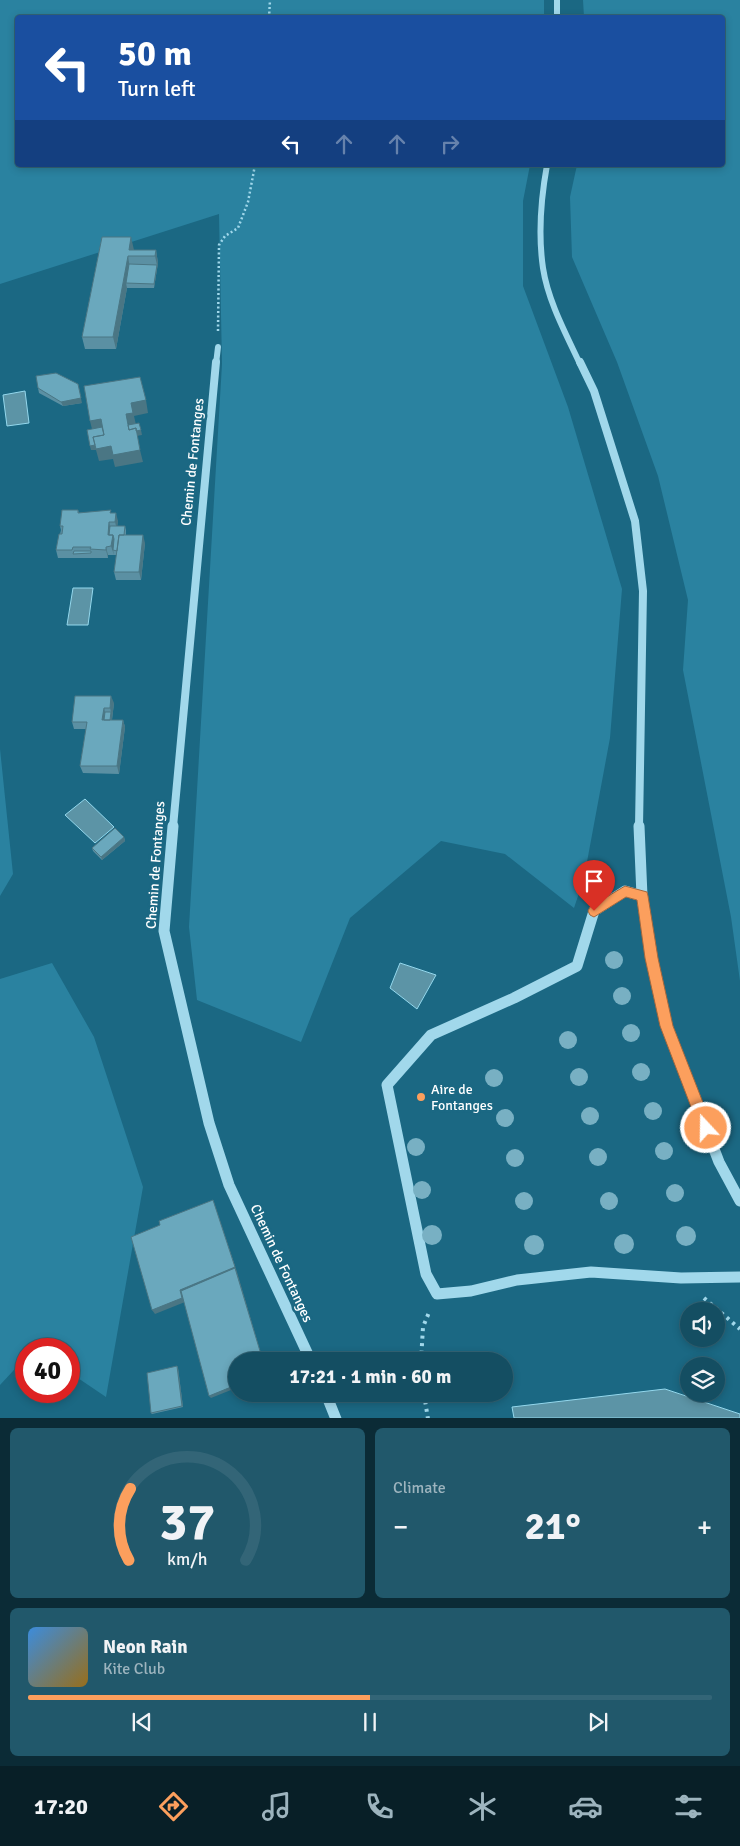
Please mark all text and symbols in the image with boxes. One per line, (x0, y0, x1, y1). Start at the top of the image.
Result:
text: 50 m (118, 32, 192, 75)
icon: left (35, 35, 100, 100)
text: Turn left (118, 75, 196, 102)
icon: left (277, 130, 305, 158)
icon: ahead (330, 130, 358, 158)
icon: ahead (383, 130, 411, 158)
icon: right (436, 130, 464, 158)
street label: Chemin de Fontanges (177, 397, 208, 527)
street label: Chemin de Fontanges (143, 800, 168, 930)
pin (573, 860, 615, 911)
icon: arrive (580, 867, 608, 895)
place label: Aire de Fontanges (431, 1081, 493, 1114)
marker: Aire de Fontanges (415, 1091, 427, 1103)
position arrow (679, 1101, 731, 1153)
street label: Chemin de Fontanges (247, 1202, 316, 1325)
map controls (680, 1302, 725, 1402)
button: sound (680, 1302, 725, 1347)
speed limit sign: 40 (15, 1338, 80, 1403)
button: layers (680, 1357, 725, 1402)
text: 17:21 · 1 min · 60 m (290, 1365, 451, 1389)
text: Climate (393, 1478, 446, 1498)
text: 37 (159, 1490, 216, 1554)
text: 21° (524, 1503, 581, 1550)
text: − (393, 1510, 408, 1544)
text: + (697, 1510, 712, 1544)
text: km/h (167, 1548, 208, 1570)
text: Neon Rain (103, 1635, 188, 1659)
text: Kite Club (103, 1659, 165, 1679)
icon: previous (128, 1708, 156, 1736)
icon: pause (356, 1708, 384, 1736)
icon: next (584, 1708, 612, 1736)
icon: directions (156, 1789, 191, 1824)
icon: music (259, 1789, 294, 1824)
icon: phone (362, 1789, 397, 1824)
icon: climate (465, 1789, 500, 1824)
icon: car (568, 1789, 603, 1824)
icon: filters (671, 1789, 706, 1824)
text: 17:20 (34, 1793, 88, 1820)

